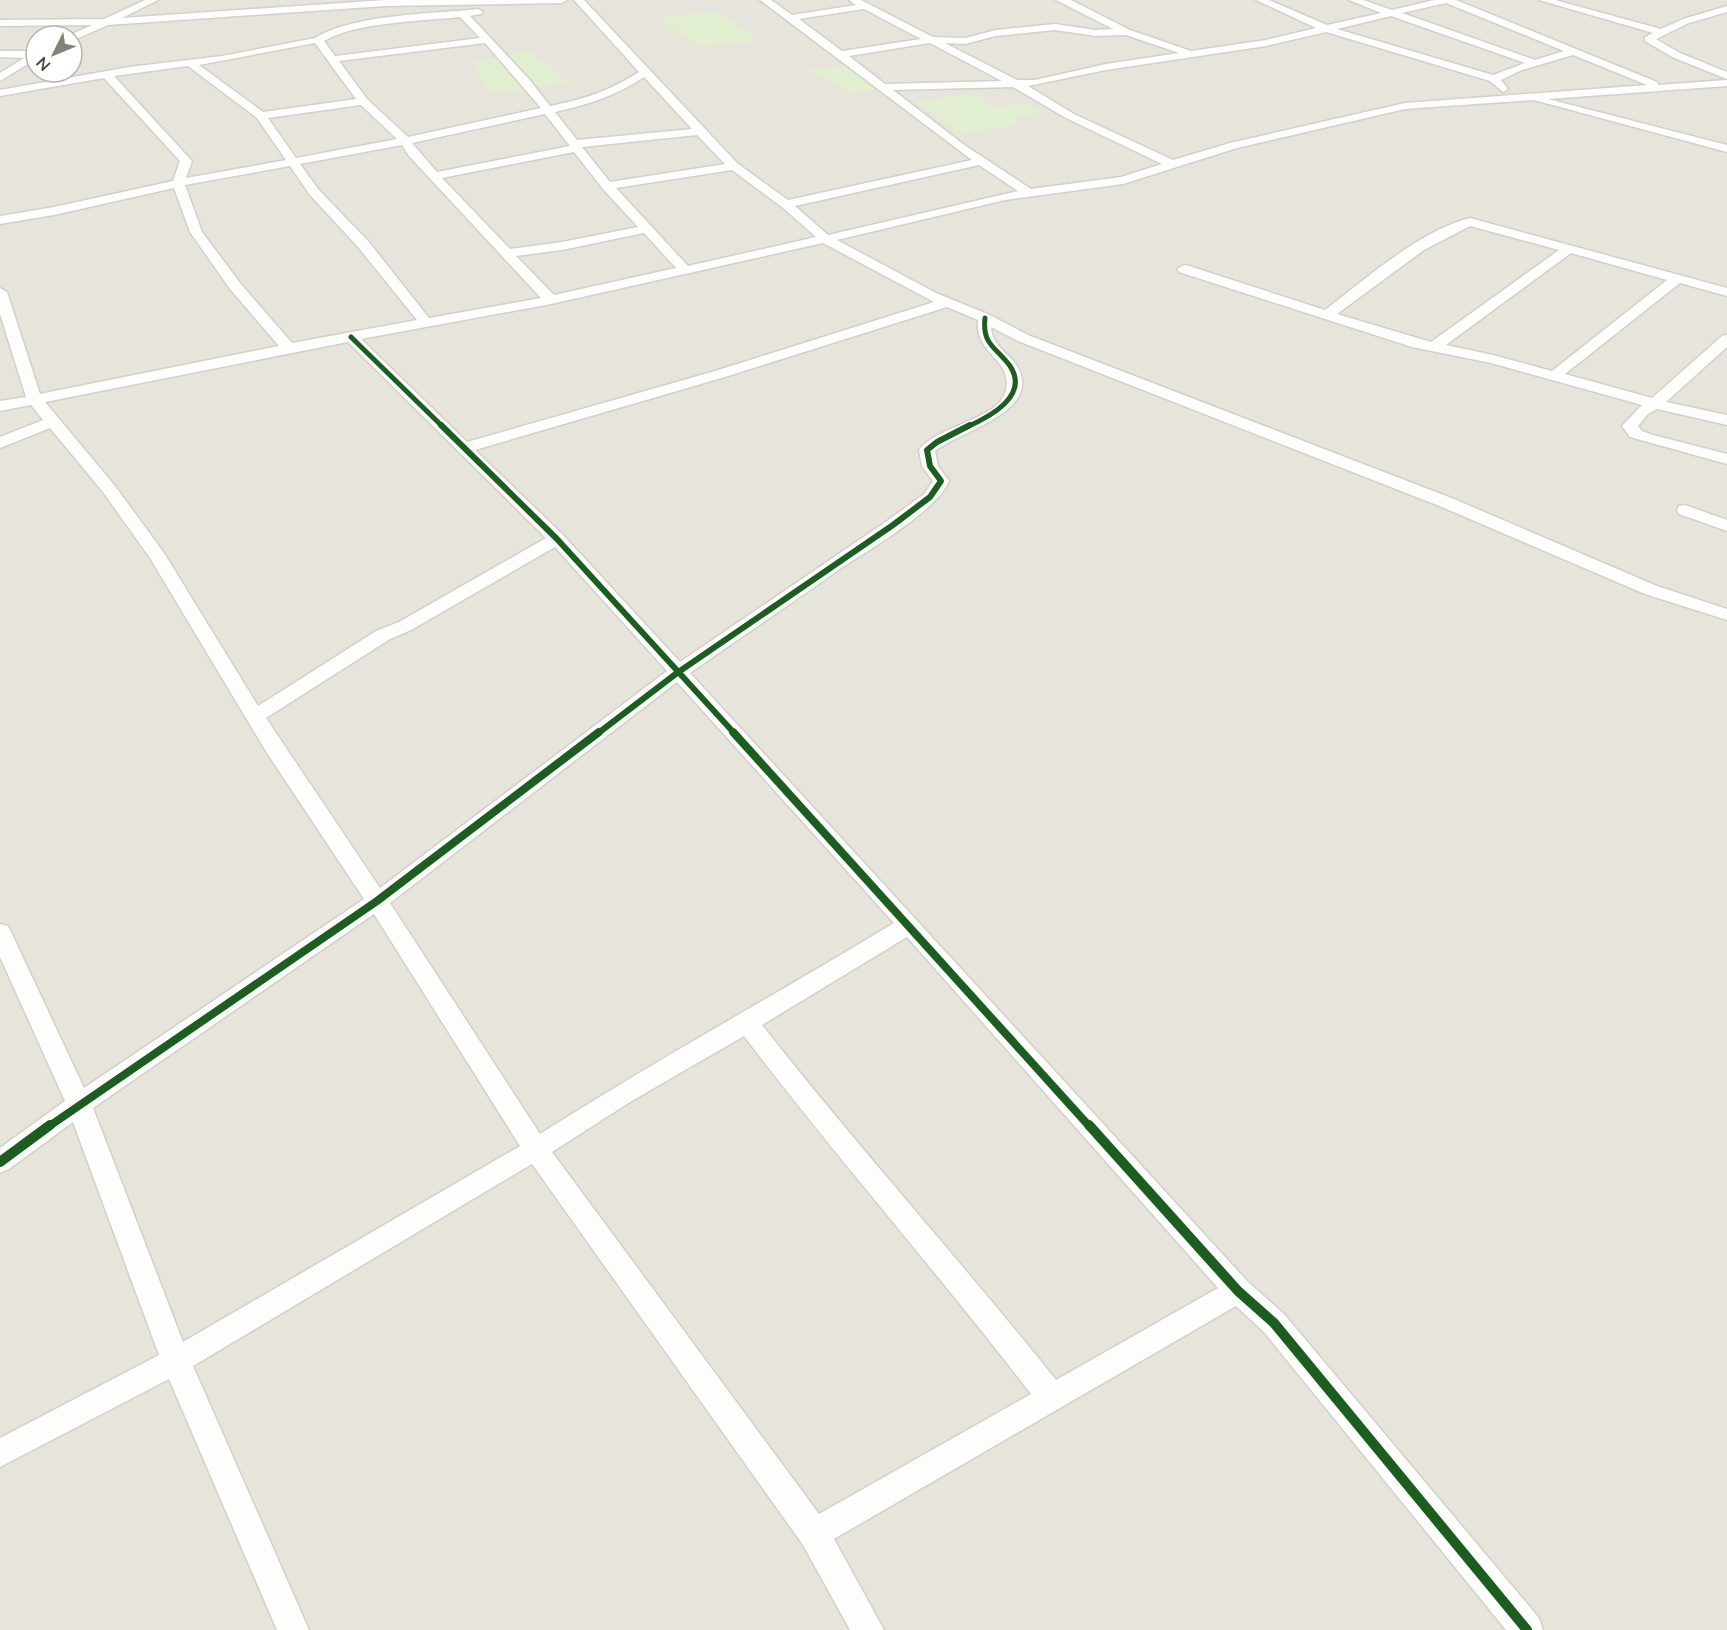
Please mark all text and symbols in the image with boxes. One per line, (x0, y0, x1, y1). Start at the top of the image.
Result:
north arrow (24, 24, 84, 84)
text: N (32, 53, 54, 75)

